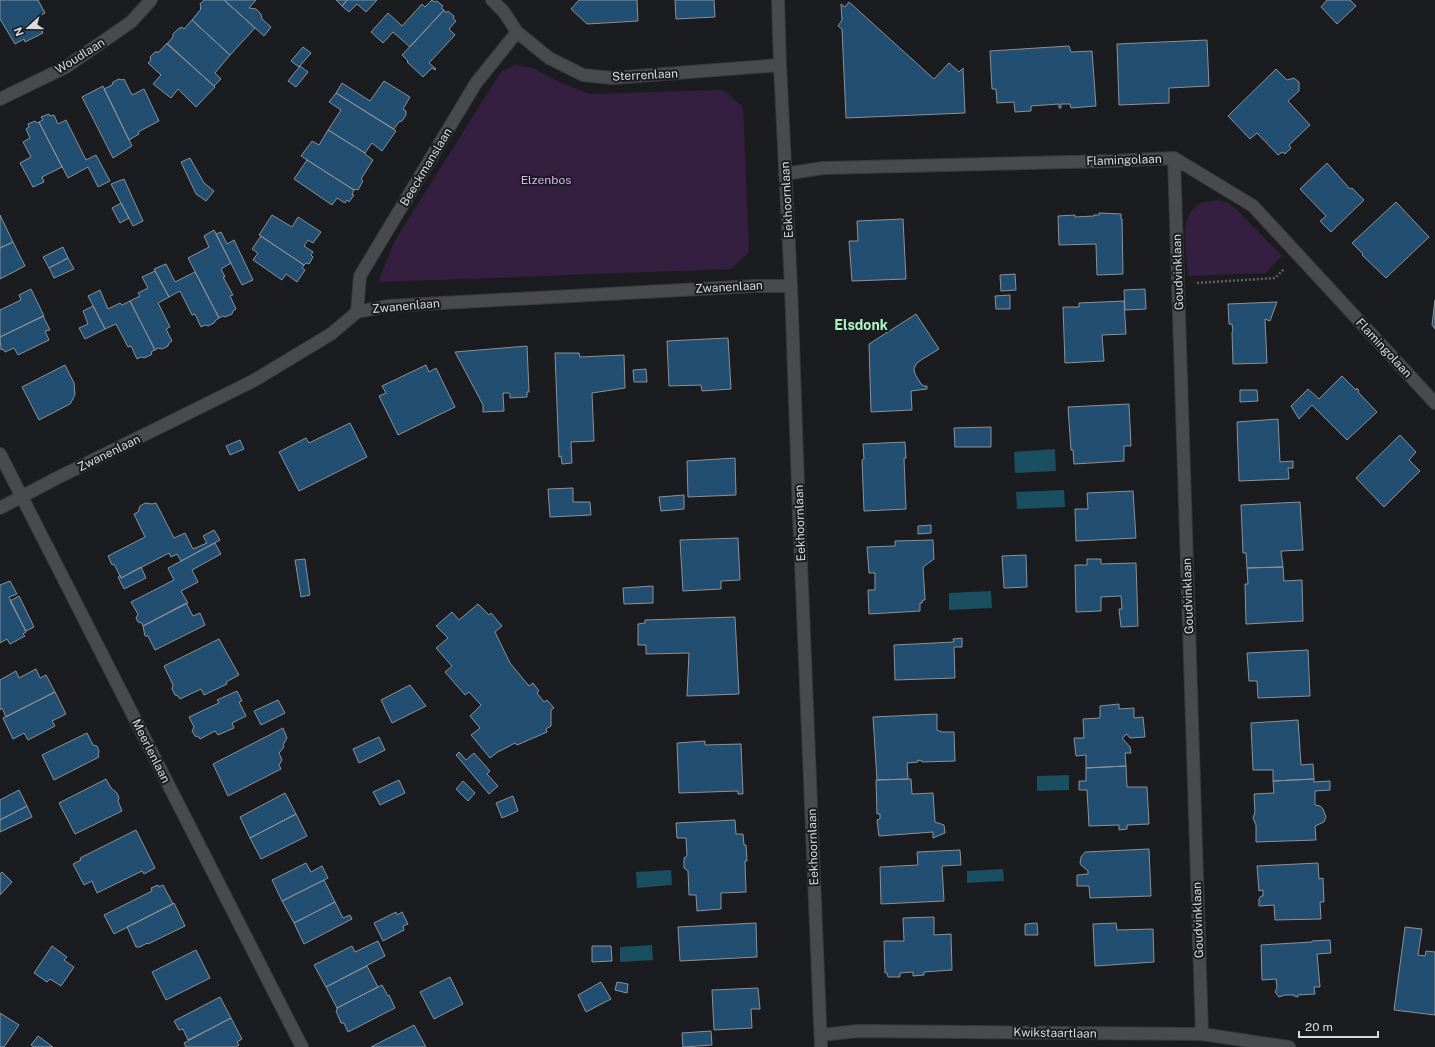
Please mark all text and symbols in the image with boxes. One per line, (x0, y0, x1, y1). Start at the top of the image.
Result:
north arrow (8, 8, 48, 48)
text: N (12, 25, 26, 38)
street label: Woudlaan (53, 35, 107, 77)
street label: Sterrenlaan (612, 66, 678, 84)
street label: Beeckmanslaan (397, 125, 455, 209)
street label: Flamingolaan (1086, 152, 1162, 168)
street label: Eekhoornlaan (778, 161, 796, 239)
park label: Elzenbos (521, 173, 571, 187)
street label: Goudvinklaan (1170, 234, 1186, 310)
street label: Zwanenlaan (695, 278, 763, 296)
street label: Zwanenlaan (372, 296, 440, 316)
street label: Flamingolaan (1353, 316, 1415, 380)
district label: Elsdonk (834, 317, 888, 333)
street label: Zwanenlaan (75, 432, 143, 474)
street label: Eekhoornlaan (792, 484, 808, 562)
street label: Goudvinklaan (1180, 558, 1196, 634)
street label: Meerlenlaan (129, 717, 173, 785)
street label: Eekhoornlaan (805, 808, 821, 886)
street label: Goudvinklaan (1190, 882, 1206, 958)
scale bar (1299, 1013, 1378, 1039)
text: 20 m (1305, 1020, 1333, 1034)
street label: Kwikstaartlaan (1013, 1025, 1097, 1041)

